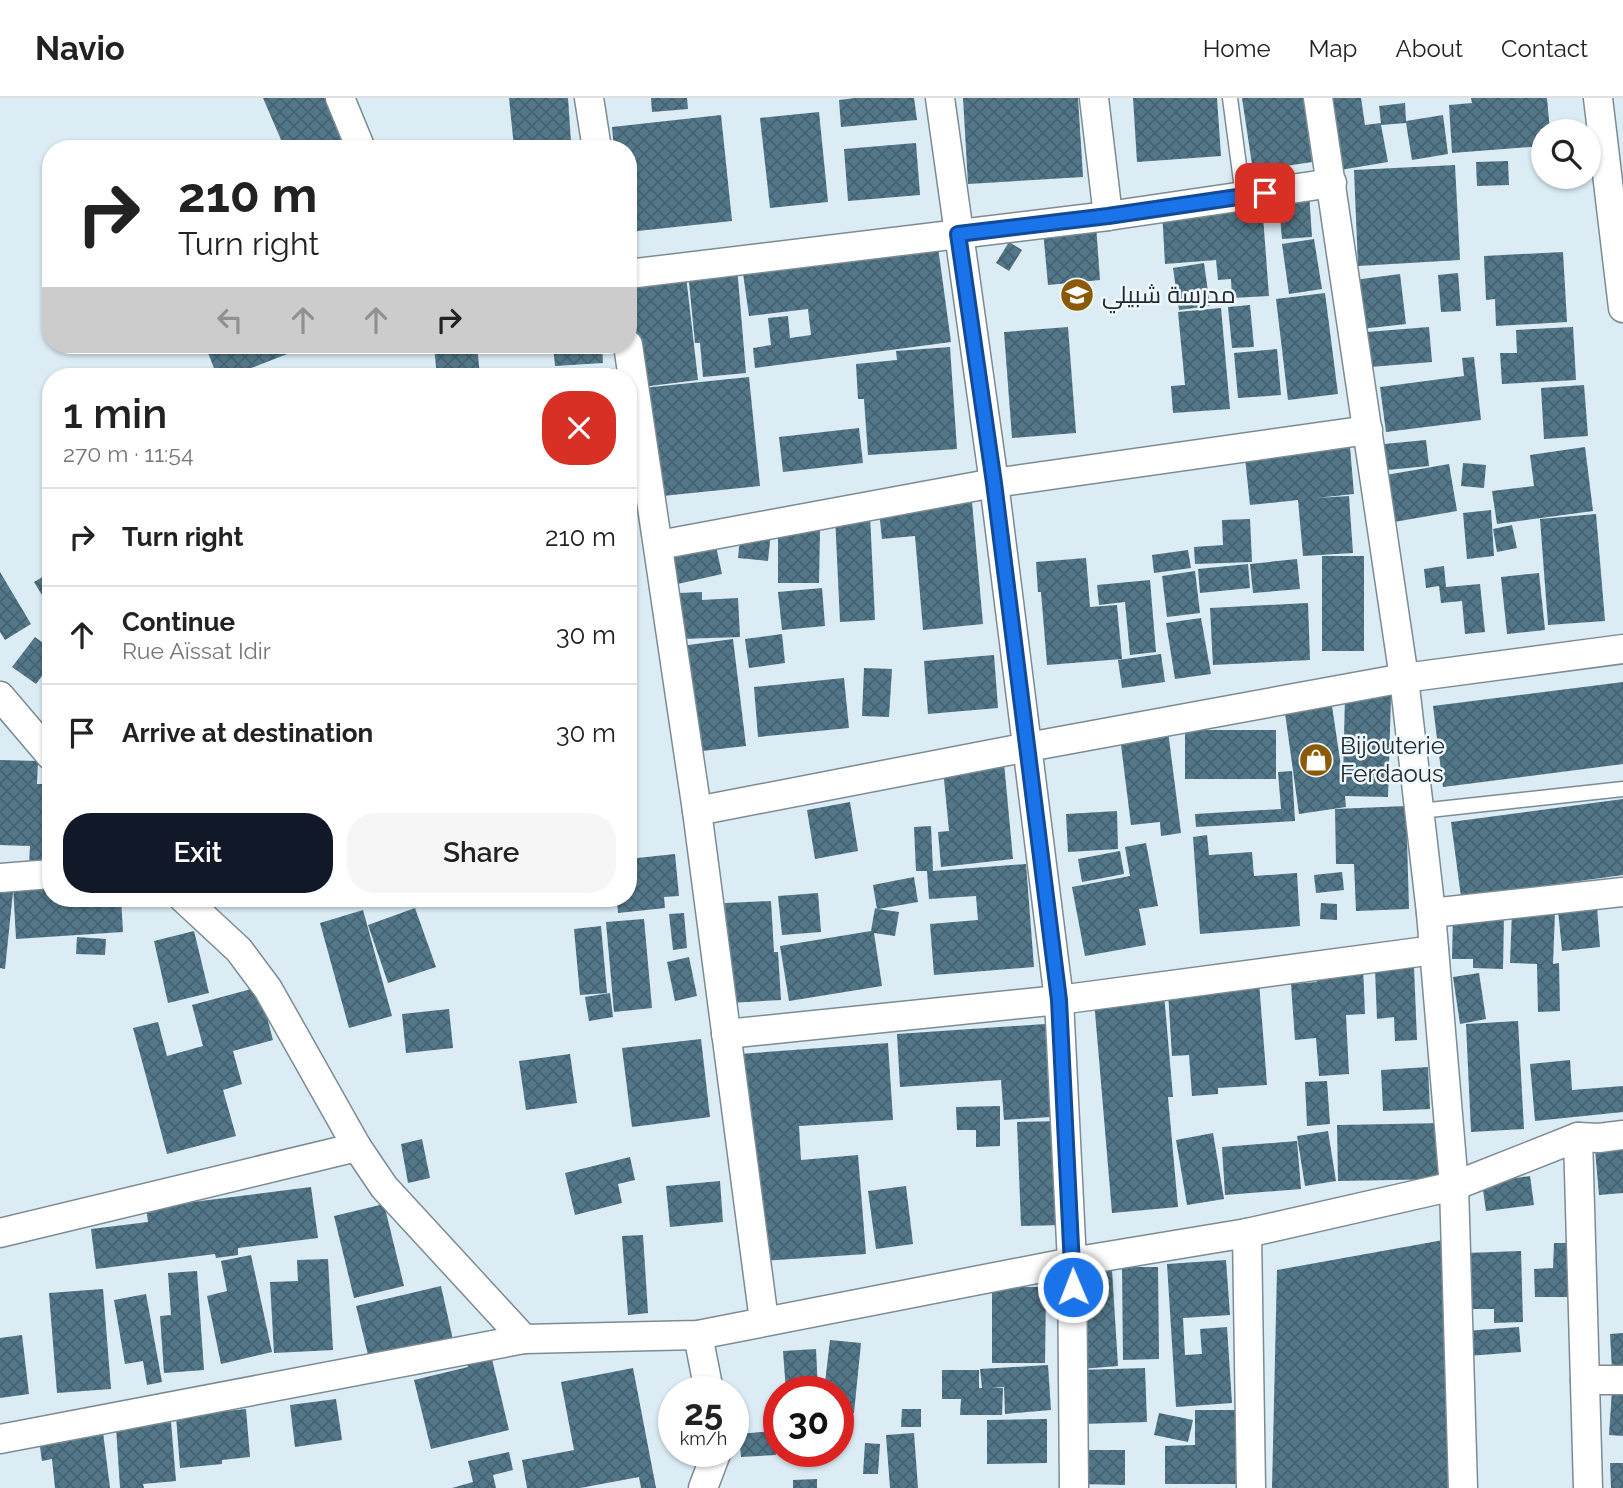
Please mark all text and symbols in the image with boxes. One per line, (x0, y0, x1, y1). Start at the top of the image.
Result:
text: Navio (35, 29, 125, 68)
text: Home (1203, 34, 1271, 63)
text: Map (1309, 34, 1357, 63)
text: About (1395, 34, 1463, 63)
text: Contact (1501, 34, 1588, 63)
map controls (1531, 119, 1601, 189)
button: search (1531, 119, 1601, 189)
pin (1235, 163, 1295, 223)
text: 210 m (178, 166, 317, 223)
icon: right (63, 168, 154, 259)
icon: arrive (1246, 174, 1284, 212)
text: Turn right (178, 225, 319, 262)
school or university icon: مدرسة شبيلي (1058, 276, 1096, 314)
place label: مدرسة شبيلي (1102, 280, 1236, 314)
icon: left (211, 301, 249, 339)
icon: ahead (284, 301, 322, 339)
icon: ahead (357, 301, 395, 339)
icon: right (430, 301, 468, 339)
text: 1 min (63, 389, 167, 438)
button: close (542, 391, 616, 465)
text: 270 m · 11:54 (63, 440, 193, 467)
icon: right (63, 518, 101, 556)
text: Turn right (122, 522, 243, 552)
text: 210 m (545, 522, 616, 552)
text: Continue (122, 607, 235, 637)
icon: ahead (63, 616, 101, 654)
text: 30 m (556, 620, 616, 650)
text: Rue Aïssat Idir (122, 637, 271, 664)
icon: arrive (63, 714, 101, 752)
text: Arrive at destination (122, 718, 373, 748)
text: 30 m (556, 718, 616, 748)
place label: Bijouterie Ferdaous (1340, 731, 1445, 788)
shop icon: Bijouterie Ferdaous (1297, 741, 1335, 779)
button: Exit (63, 813, 333, 893)
button: Share (347, 813, 616, 893)
position arrow (1036, 1250, 1110, 1324)
speed limit sign: 30 (763, 1376, 854, 1467)
text: 25 (684, 1392, 723, 1433)
text: km/h (680, 1428, 727, 1449)

